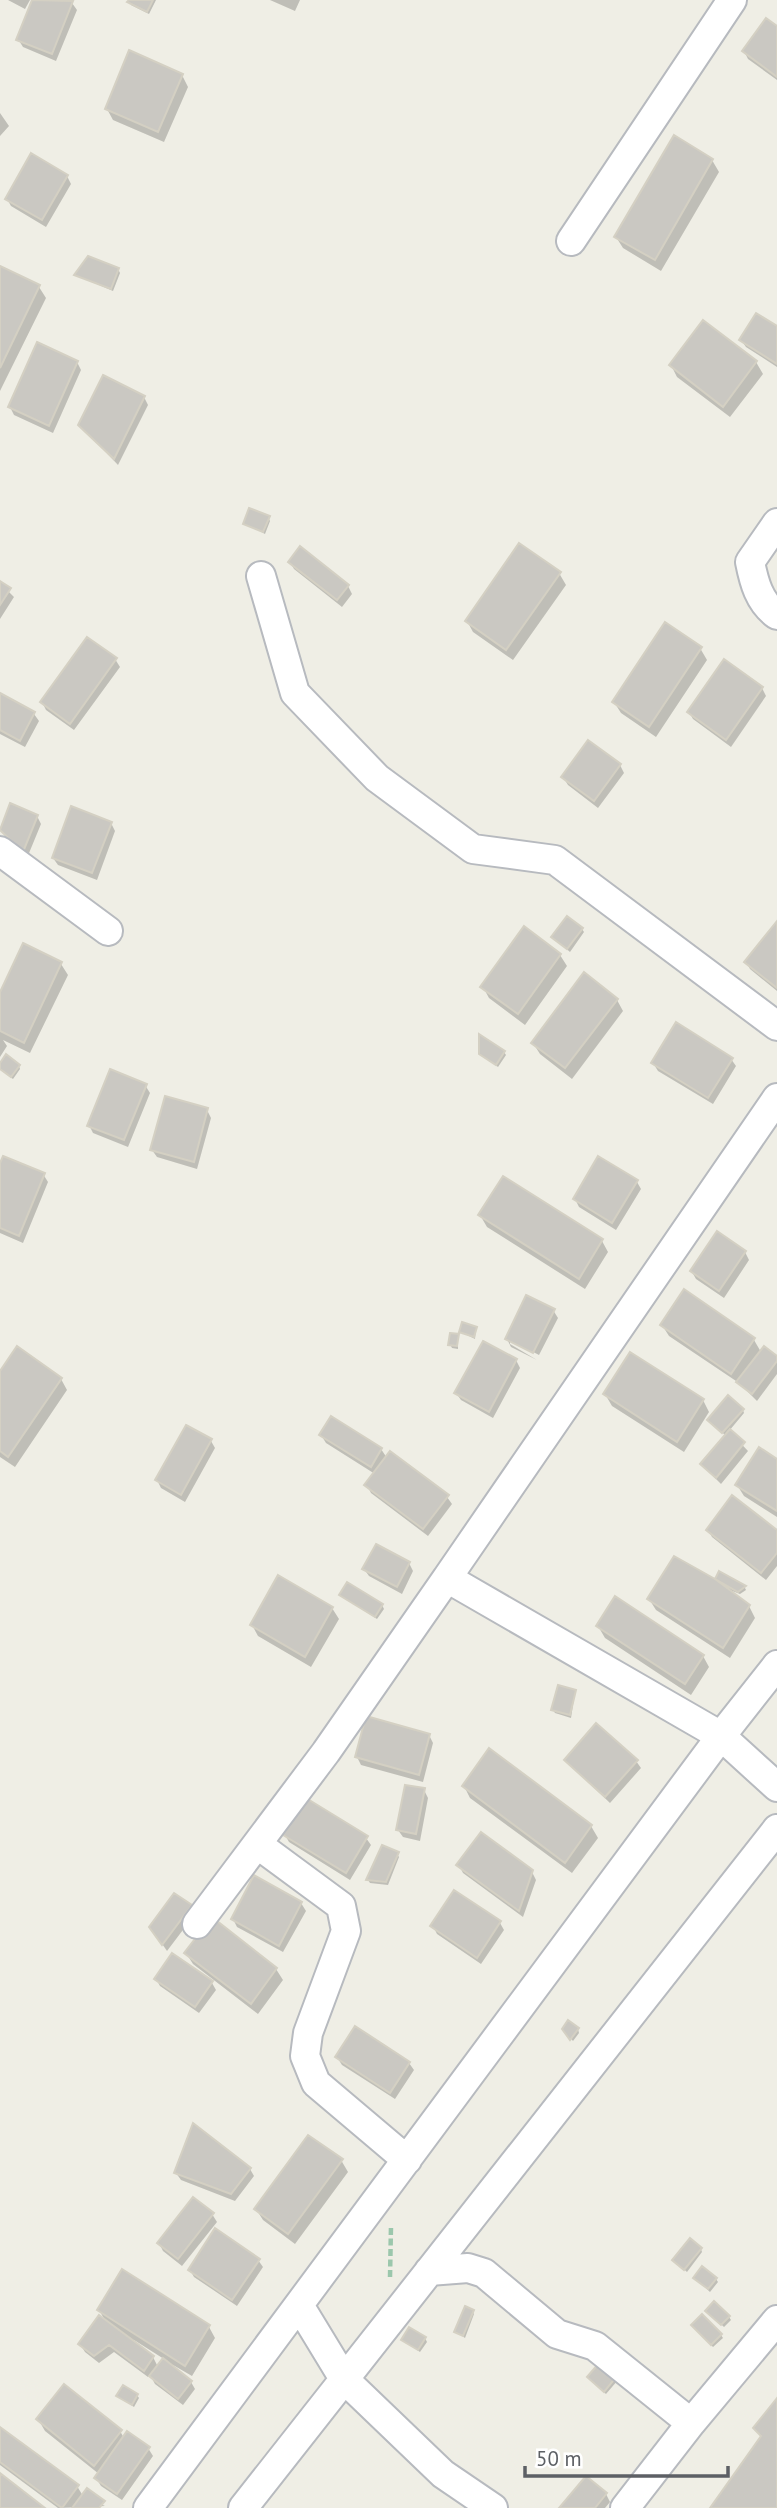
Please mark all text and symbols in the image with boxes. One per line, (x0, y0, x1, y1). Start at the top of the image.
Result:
scale bar (525, 2434, 728, 2478)
text: 50 m (536, 2445, 582, 2472)

